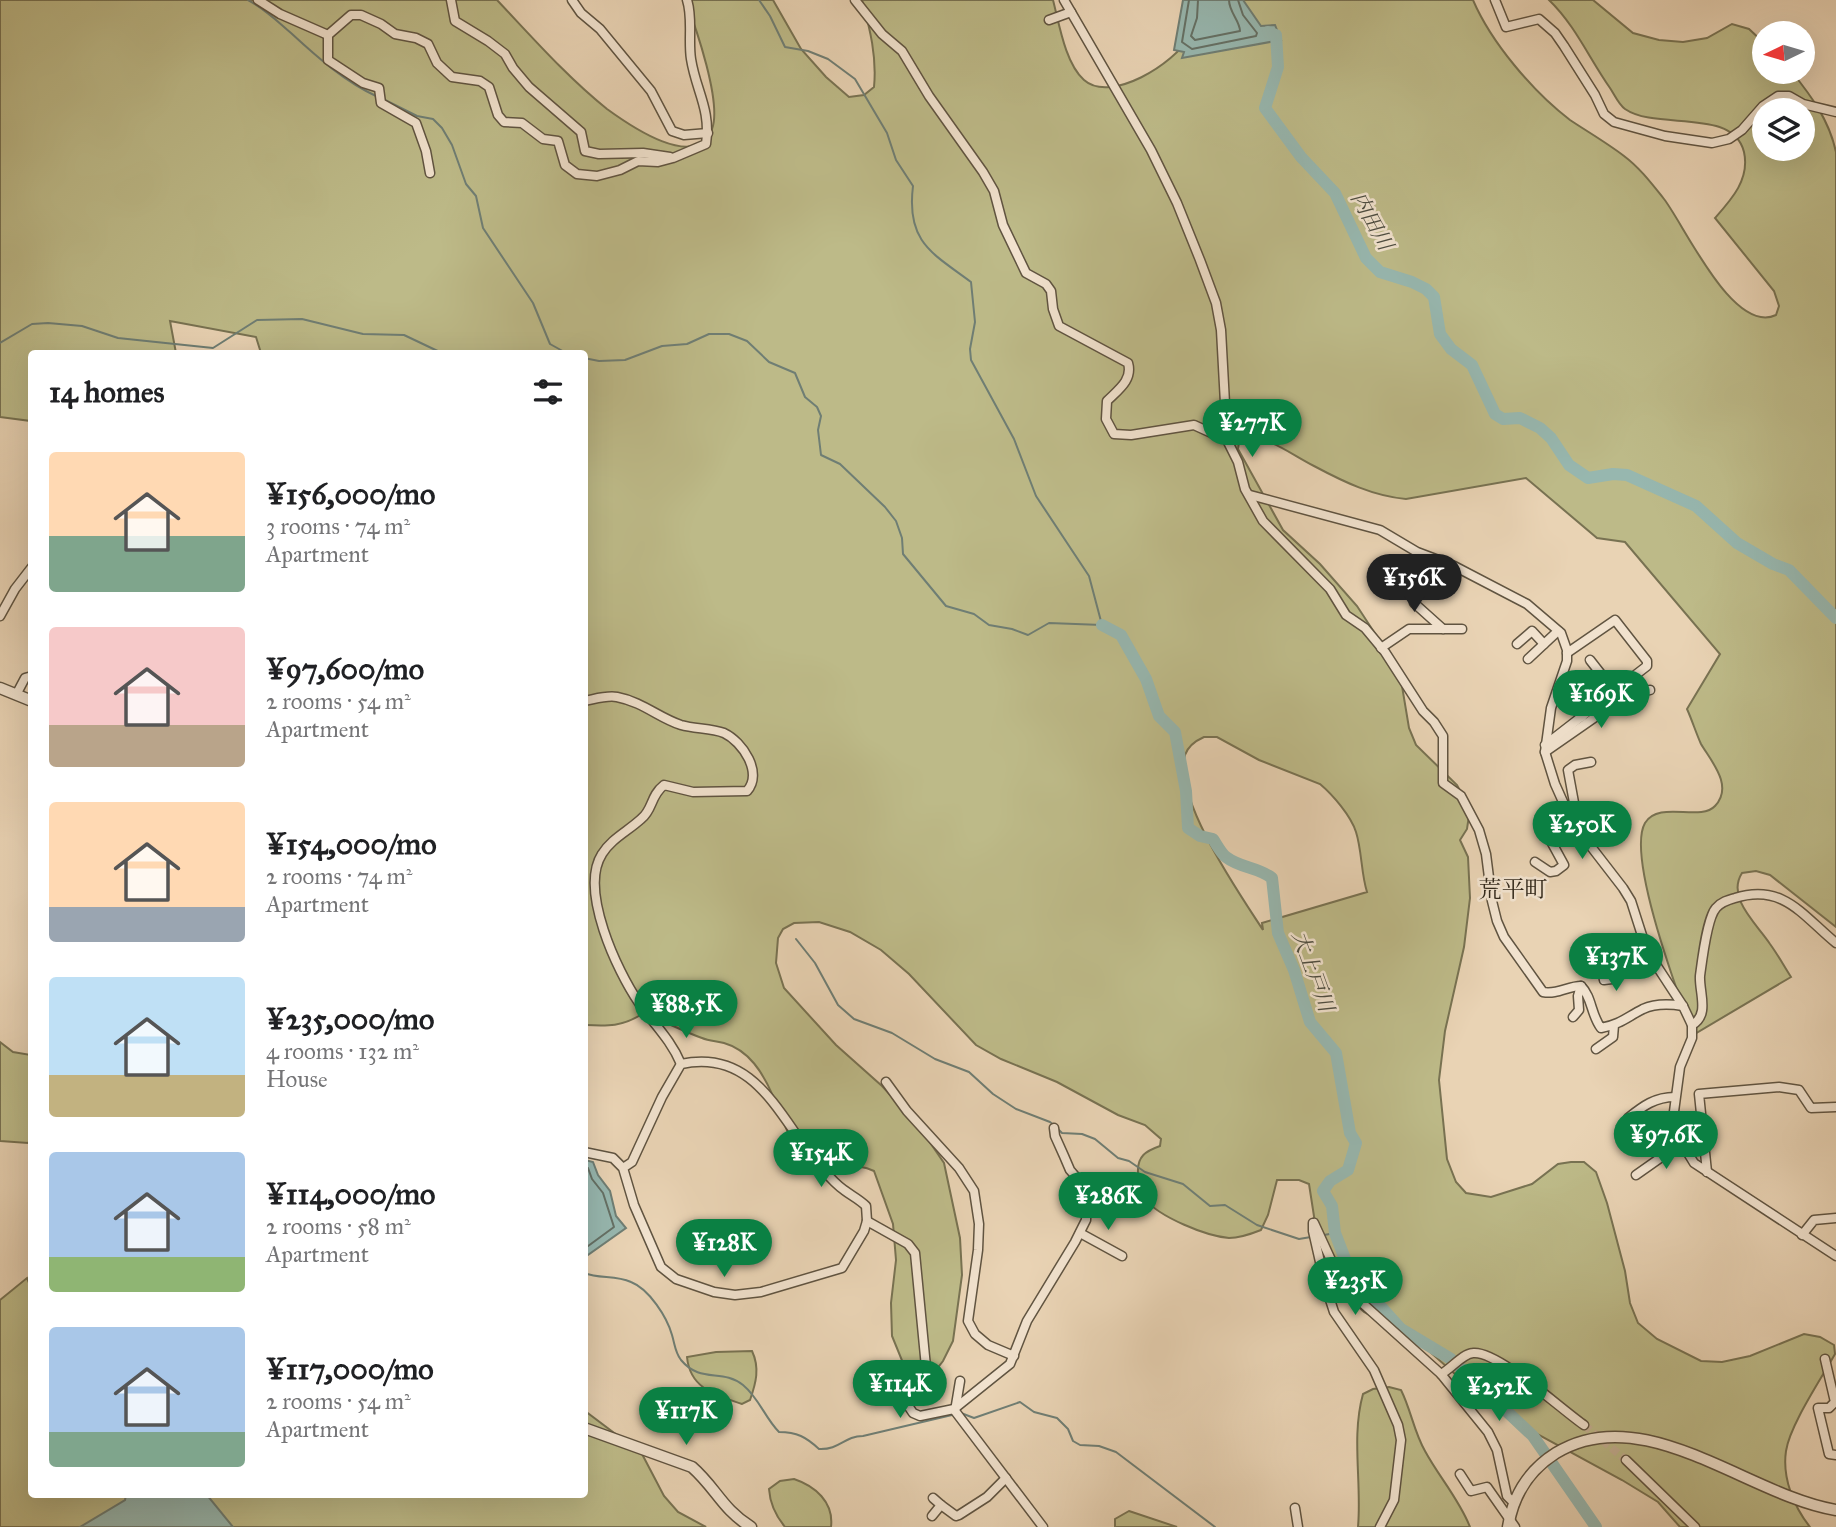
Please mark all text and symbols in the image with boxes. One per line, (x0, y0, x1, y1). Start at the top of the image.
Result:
north arrow (1752, 21, 1815, 84)
map controls (1752, 21, 1815, 161)
button: layers (1752, 98, 1815, 161)
water label: 内田川 (1345, 187, 1400, 257)
icon: filters (529, 373, 567, 411)
text: 14 homes (49, 374, 164, 410)
pin: ¥277K (1203, 400, 1301, 459)
text: ¥277K (1219, 408, 1285, 436)
text: ¥156,000/mo (266, 476, 435, 512)
icon: home (105, 480, 189, 564)
text: 3 rooms · 74 m² (266, 512, 410, 540)
text: Apartment (266, 540, 369, 568)
pin: ¥156K (1365, 554, 1463, 614)
text: ¥156K (1383, 563, 1445, 591)
text: ¥97,600/mo (266, 651, 424, 687)
icon: home (105, 655, 189, 739)
pin: ¥169K (1552, 670, 1650, 730)
text: ¥169K (1569, 679, 1633, 707)
text: 2 rooms · 54 m² (266, 687, 411, 715)
text: Apartment (266, 715, 369, 743)
pin: ¥250K (1533, 802, 1631, 861)
text: ¥250K (1549, 810, 1615, 838)
text: ¥154,000/mo (266, 826, 437, 862)
icon: home (105, 830, 189, 914)
text: 2 rooms · 74 m² (266, 862, 412, 890)
district label: 荒平町 (1479, 875, 1548, 903)
text: Apartment (266, 890, 369, 918)
water label: 大上戸川 (1286, 927, 1340, 1017)
pin: ¥137K (1567, 934, 1665, 993)
text: ¥137K (1585, 942, 1647, 970)
pin: ¥88.5K (629, 981, 743, 1040)
text: ¥88.5K (650, 989, 722, 1017)
text: ¥235,000/mo (266, 1001, 434, 1037)
icon: home (105, 1005, 189, 1089)
text: 4 rooms · 132 m² (266, 1037, 419, 1065)
text: House (266, 1065, 328, 1093)
pin: ¥97.6K (1609, 1112, 1723, 1171)
text: ¥97.6K (1630, 1120, 1702, 1148)
pin: ¥154K (772, 1130, 870, 1189)
text: ¥154K (789, 1138, 853, 1166)
pin: ¥286K (1059, 1172, 1157, 1232)
text: ¥114,000/mo (266, 1176, 435, 1212)
icon: home (105, 1180, 189, 1264)
text: ¥286K (1075, 1181, 1141, 1209)
text: 2 rooms · 58 m² (266, 1212, 411, 1240)
pin: ¥128K (675, 1220, 773, 1279)
text: ¥128K (692, 1228, 756, 1256)
text: Apartment (266, 1240, 369, 1268)
pin: ¥235K (1306, 1258, 1404, 1317)
text: ¥235K (1324, 1266, 1386, 1294)
text: ¥117,000/mo (266, 1351, 434, 1387)
icon: home (105, 1355, 189, 1439)
pin: ¥114K (851, 1360, 949, 1420)
pin: ¥252K (1450, 1364, 1548, 1423)
text: ¥114K (869, 1369, 931, 1397)
text: ¥252K (1467, 1372, 1531, 1400)
text: 2 rooms · 54 m² (266, 1387, 411, 1415)
pin: ¥117K (637, 1388, 735, 1447)
text: ¥117K (655, 1396, 717, 1424)
text: Apartment (266, 1415, 369, 1443)

